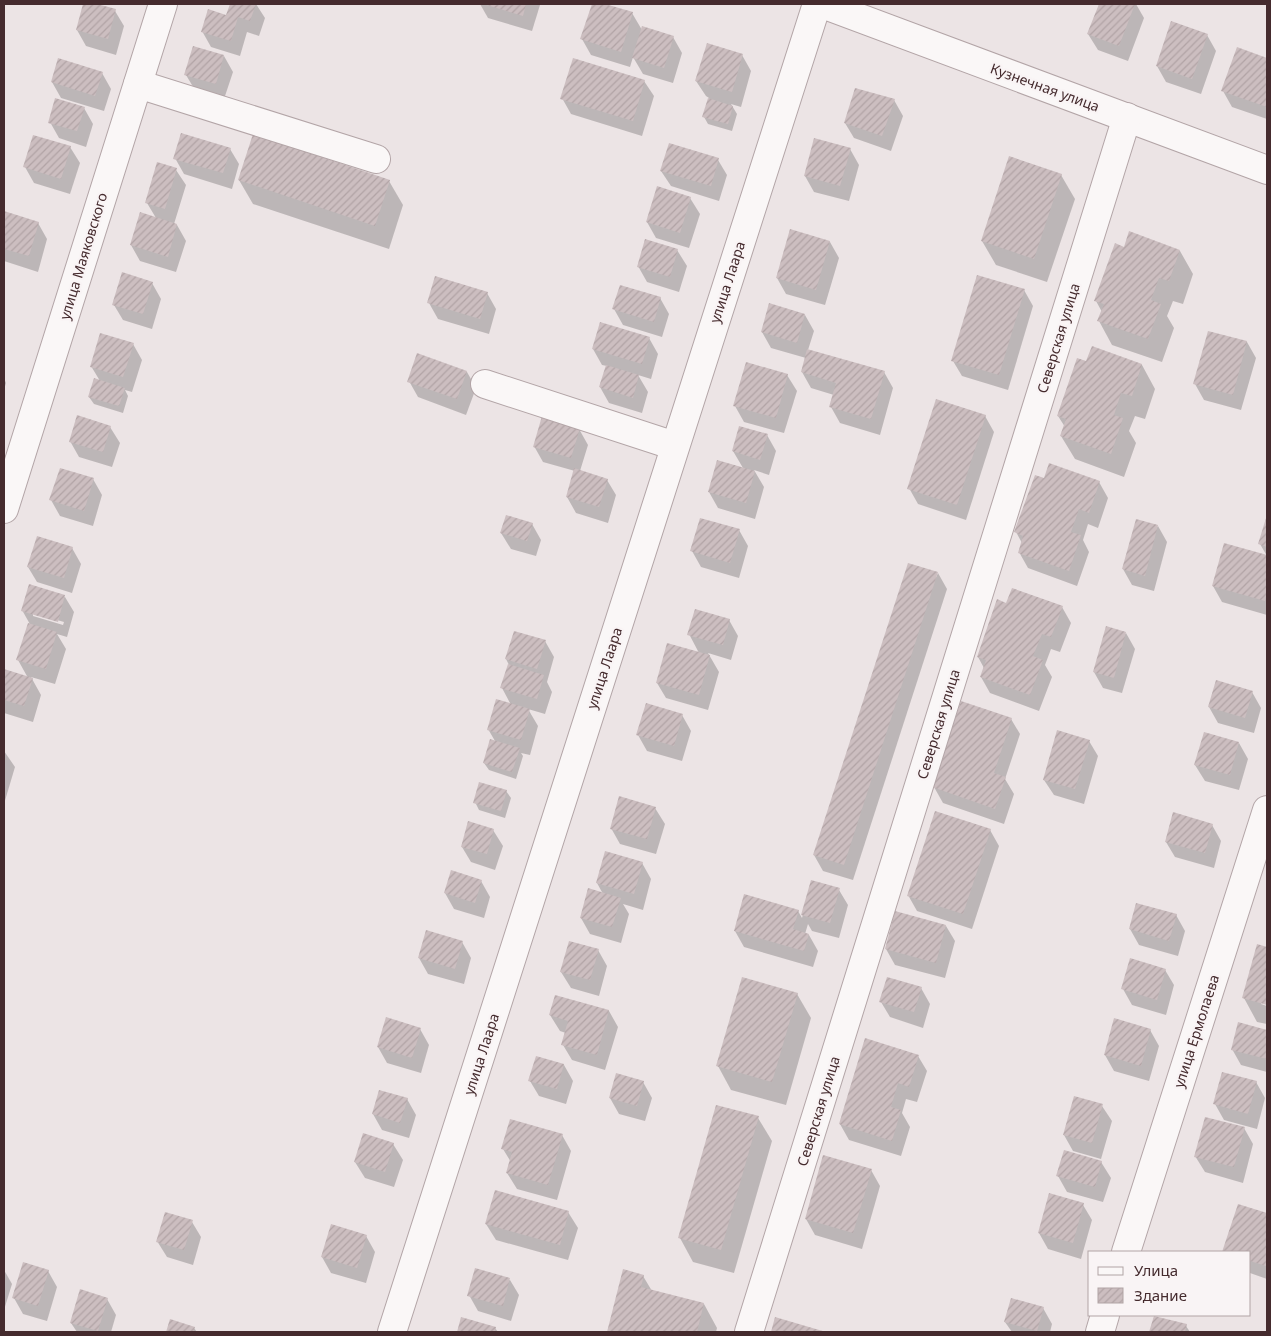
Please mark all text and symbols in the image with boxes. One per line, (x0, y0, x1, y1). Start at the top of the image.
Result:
street label: Кузнечная улица (988, 58, 1102, 116)
street label: улица Маяковского (55, 190, 111, 322)
street label: улица Лаара (705, 239, 749, 325)
street label: Северская улица (1032, 281, 1084, 395)
street label: улица Лаара (582, 625, 626, 711)
street label: Северская улица (912, 667, 964, 781)
street label: улица Ермолаева (1169, 972, 1223, 1090)
street label: улица Лаара (459, 1011, 503, 1097)
street label: Северская улица (792, 1054, 844, 1168)
legend (1088, 1251, 1251, 1316)
text: Улица (1134, 1260, 1178, 1280)
text: Здание (1134, 1285, 1187, 1305)

